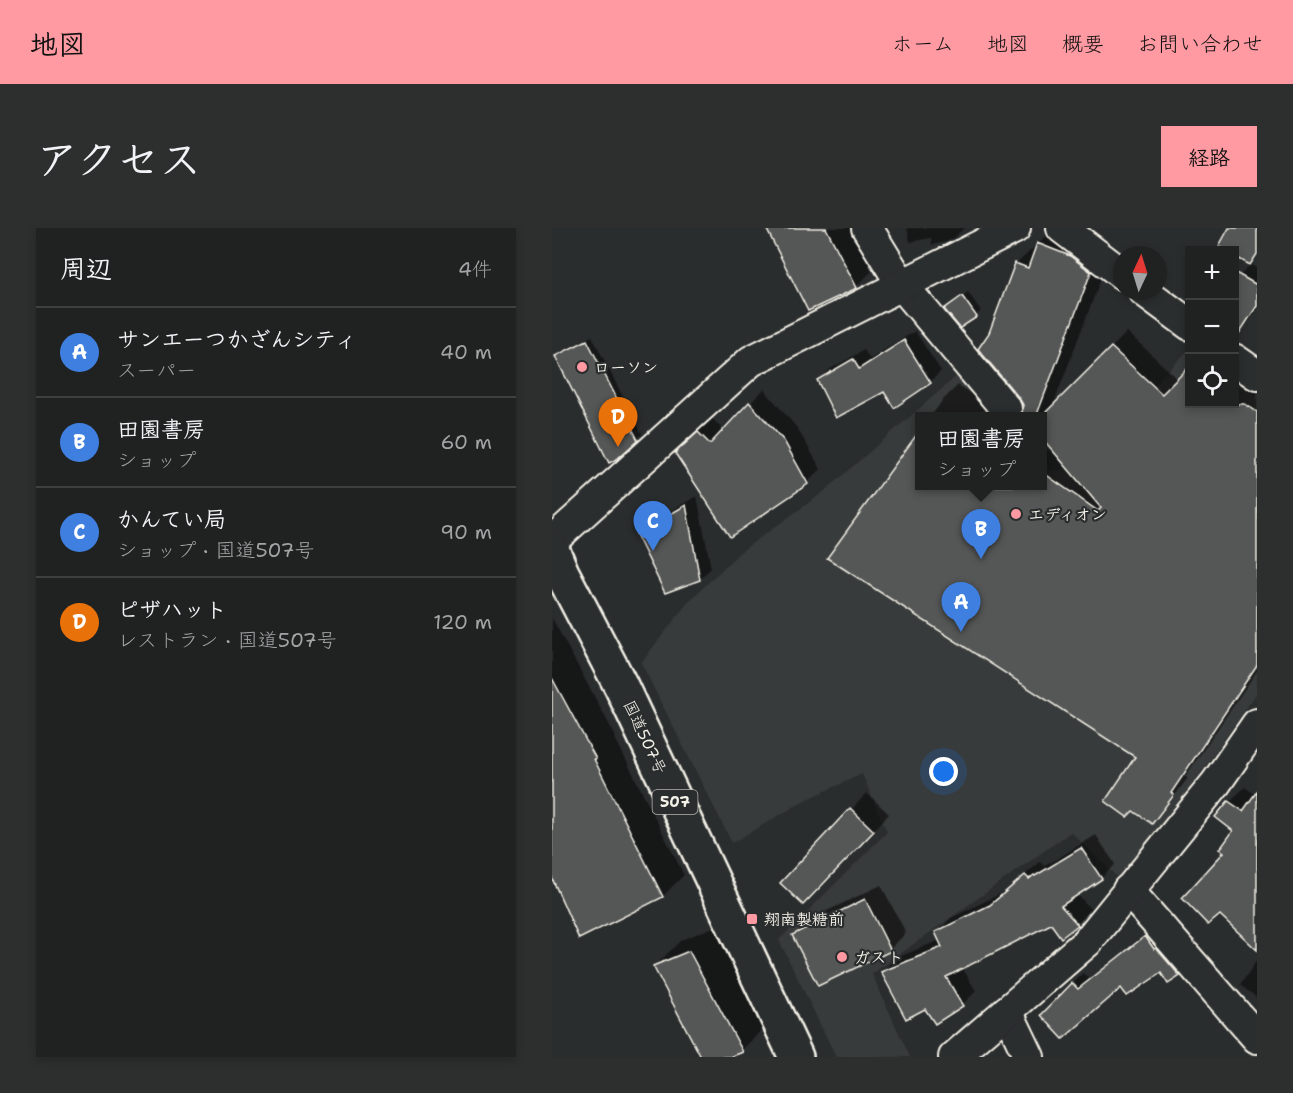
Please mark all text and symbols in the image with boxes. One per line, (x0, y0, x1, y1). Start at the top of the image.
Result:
text: 地図 (30, 25, 86, 63)
text: ホーム (892, 30, 954, 58)
text: 地図 (987, 30, 1029, 58)
text: 概要 (1062, 30, 1104, 58)
text: お問い合わせ (1137, 30, 1263, 58)
button: 経路 (1161, 126, 1257, 187)
text: アクセス (36, 131, 201, 187)
north arrow (1113, 246, 1167, 300)
map controls (1185, 246, 1239, 408)
button: + (1185, 246, 1239, 300)
text: 周辺 (60, 251, 112, 286)
text: 4件 (458, 256, 492, 282)
button: − (1185, 300, 1239, 354)
text: サンエーつかざんシティ (117, 325, 357, 354)
text: A (72, 339, 87, 365)
text: 40 m (440, 339, 492, 365)
button: locate (1185, 354, 1239, 408)
text: スーパー (117, 357, 196, 383)
place label: ローソン (594, 357, 658, 378)
marker: ローソン (575, 360, 589, 374)
pin: D (598, 398, 638, 447)
popup (915, 412, 1047, 490)
text: 田園書房 (117, 415, 205, 444)
text: 田園書房 (937, 424, 1025, 453)
text: B (73, 429, 86, 455)
text: 60 m (440, 429, 492, 455)
text: ショップ (117, 447, 196, 473)
text: ショップ (937, 456, 1016, 482)
pin: C (634, 502, 672, 551)
place label: エディオン (1028, 504, 1107, 525)
text: かんてい局 (117, 505, 226, 534)
marker: エディオン (1009, 507, 1023, 521)
pin: B (962, 510, 1000, 559)
text: C (73, 519, 86, 545)
text: 90 m (440, 519, 492, 545)
text: ショップ · 国道507号 (117, 537, 314, 563)
pin: A (942, 582, 980, 632)
text: ピザハット (117, 595, 227, 624)
text: D (72, 609, 87, 635)
text: 120 m (433, 609, 492, 635)
text: レストラン · 国道507号 (117, 627, 337, 653)
street label: 国道507号 (619, 697, 671, 777)
your location (929, 757, 958, 786)
road number: 507 (652, 790, 698, 814)
place label: 翔南製糖前 (764, 909, 844, 930)
marker: 翔南製糖前 (745, 912, 759, 926)
place label: ガスト (854, 947, 904, 968)
marker: ガスト (835, 950, 849, 964)

